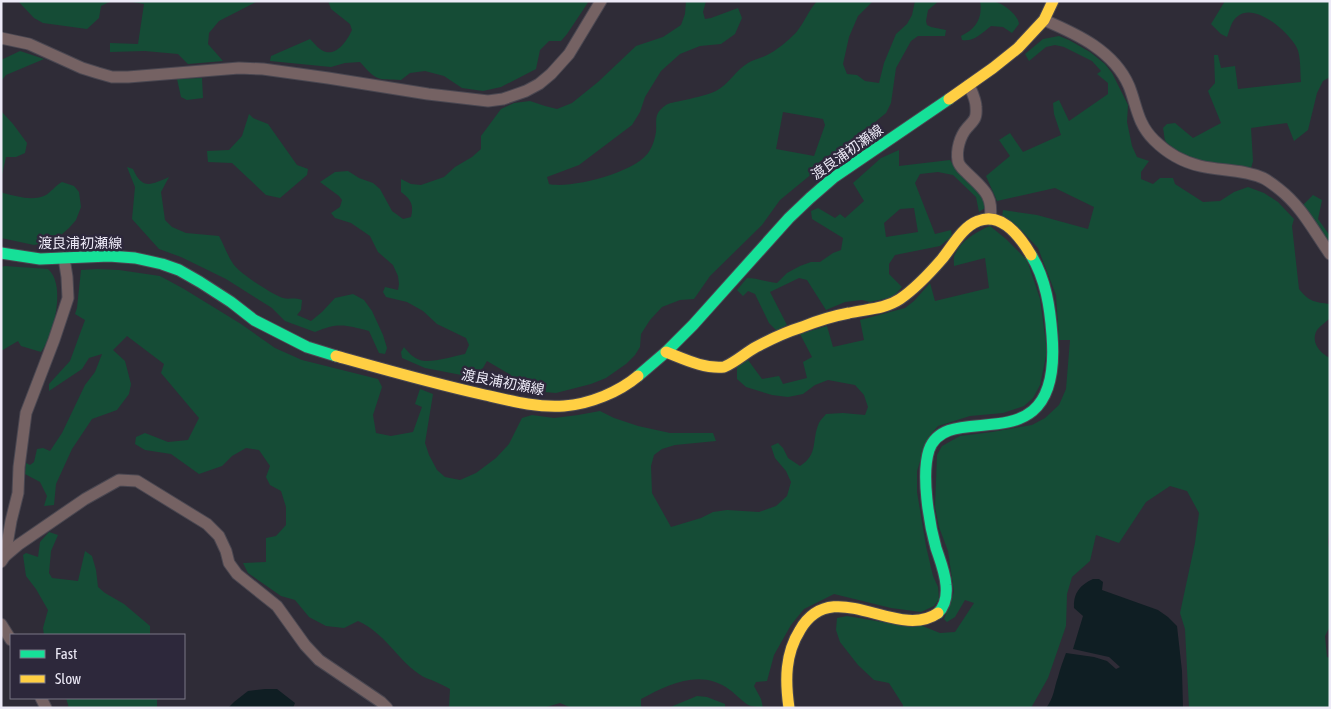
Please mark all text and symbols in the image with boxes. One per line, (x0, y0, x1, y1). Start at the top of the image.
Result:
street label: 渡良浦初瀬線 (808, 121, 886, 183)
street label: 渡良浦初瀬線 (38, 235, 122, 251)
street label: 渡良浦初瀬線 (460, 366, 546, 398)
legend (10, 634, 185, 699)
text: Fast (55, 645, 77, 662)
text: Slow (55, 670, 81, 687)

